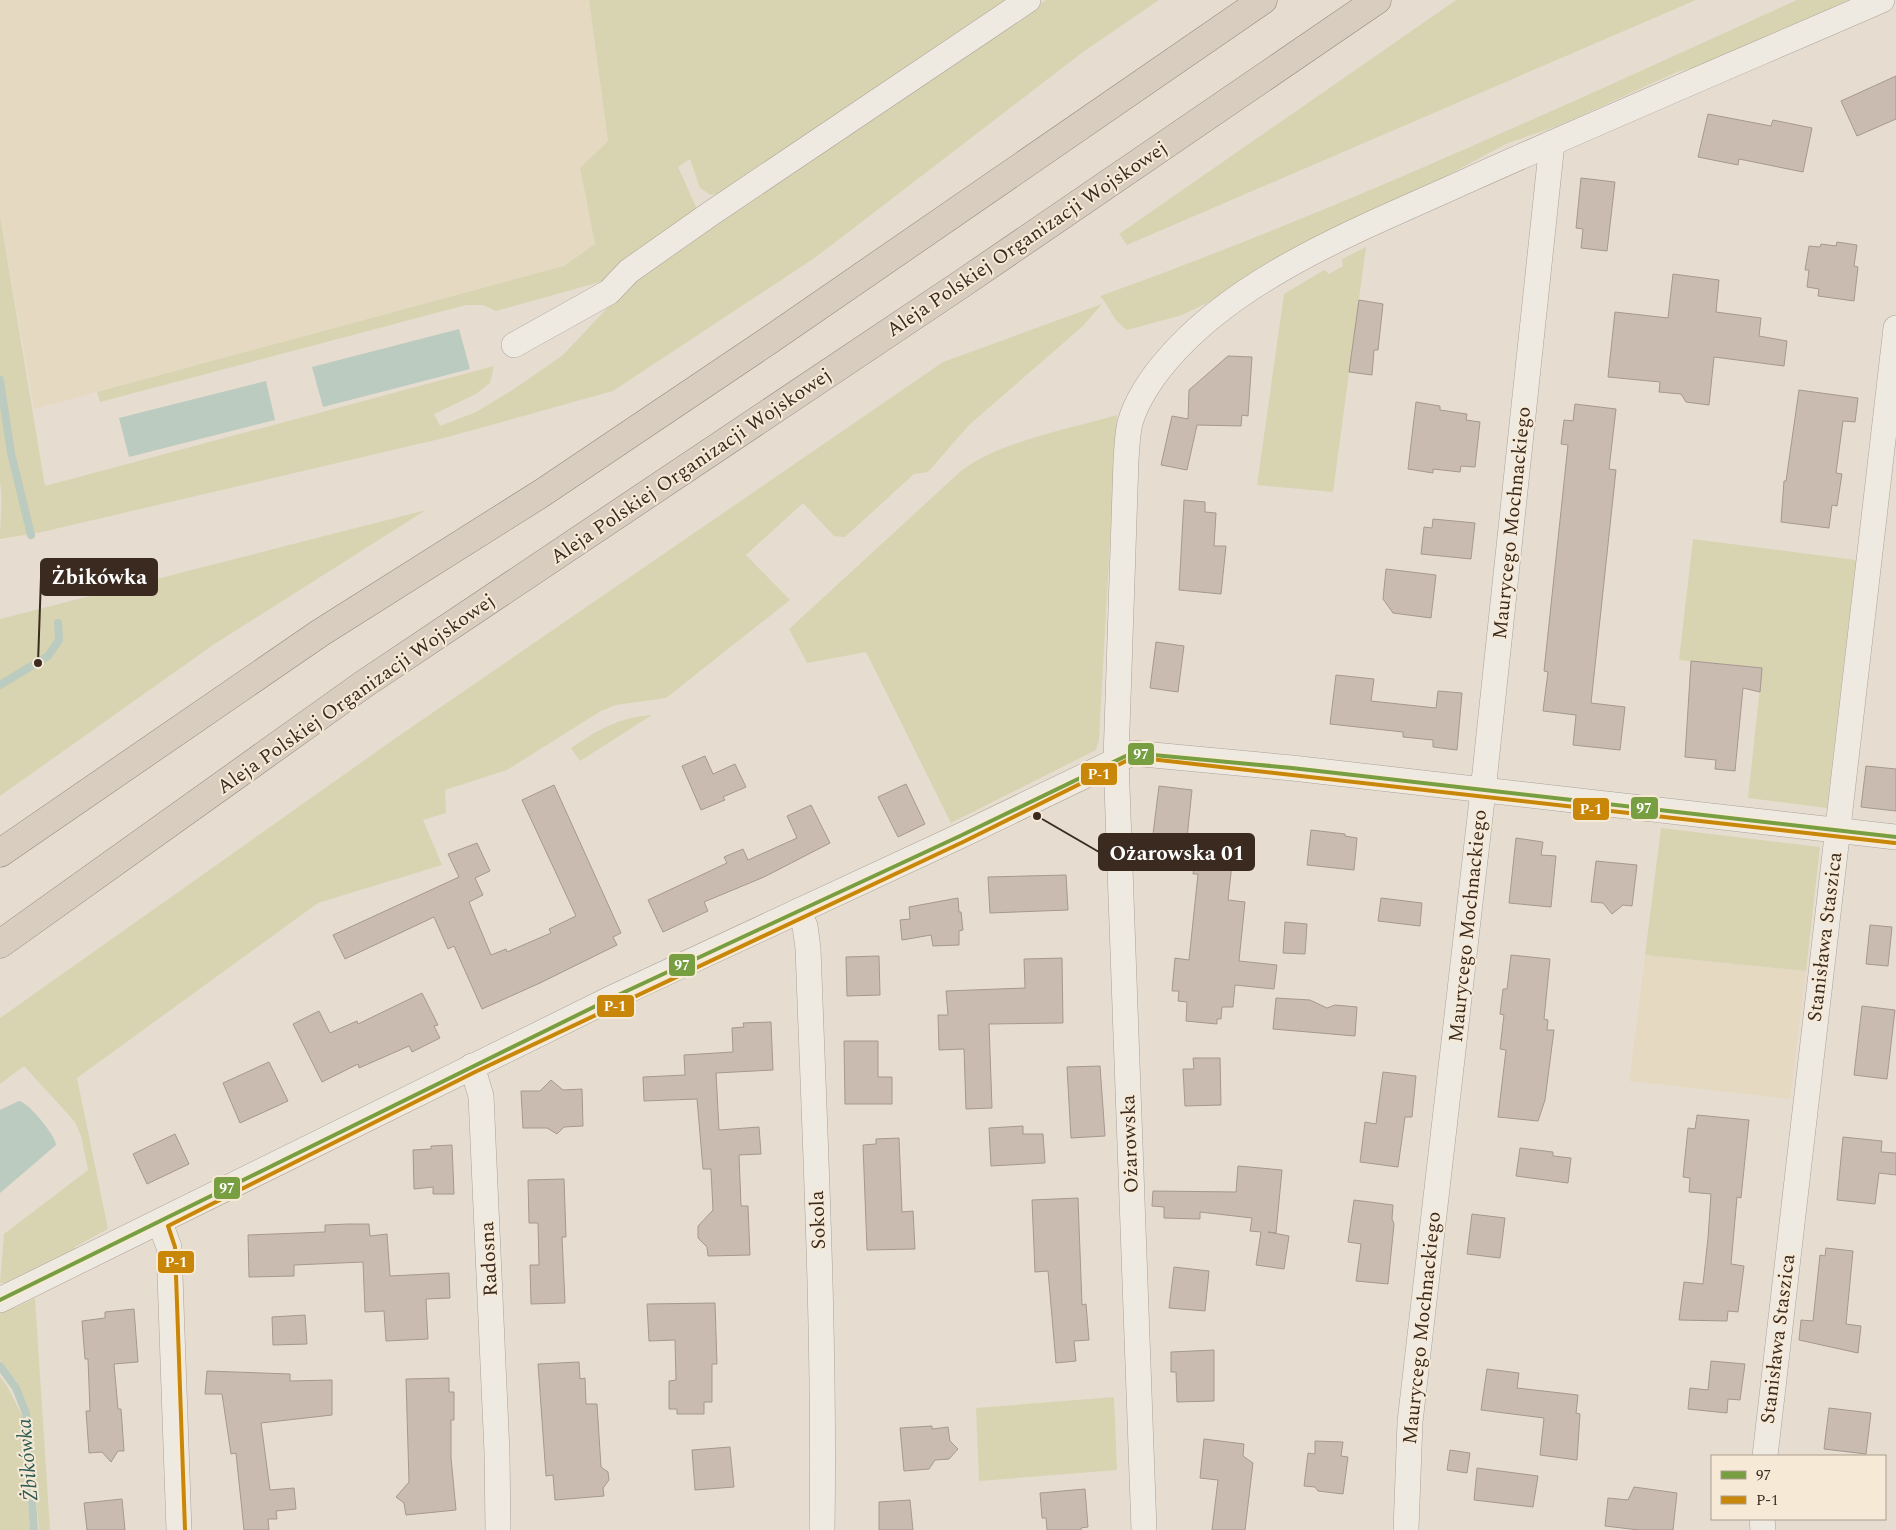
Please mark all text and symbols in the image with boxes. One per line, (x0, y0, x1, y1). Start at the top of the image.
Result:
street label: Aleja Polskiej Organizacji Wojskowej (880, 133, 1174, 345)
street label: Aleja Polskiej Organizacji Wojskowej (544, 360, 838, 572)
street label: Maurycego Mochnackiego (1485, 405, 1539, 641)
callout: Żbikówka (41, 559, 157, 595)
text: Żbikówka (51, 562, 147, 594)
street label: Aleja Polskiej Organizacji Wojskowej (211, 586, 501, 802)
line badge: 97 (1127, 742, 1155, 766)
text: 97 (1133, 744, 1149, 765)
line badge: P-1 (1080, 762, 1118, 786)
text: P-1 (1088, 764, 1110, 785)
line badge: 97 (1630, 796, 1659, 820)
line badge: P-1 (1572, 797, 1610, 821)
text: 97 (1636, 798, 1652, 819)
text: P-1 (1580, 799, 1602, 820)
street label: Maurycego Mochnackiego (1441, 808, 1495, 1044)
callout: Ożarowska 01 (1099, 834, 1254, 870)
text: Ożarowska 01 (1110, 838, 1244, 870)
street label: Stanisława Staszica (1800, 850, 1850, 1024)
line badge: 97 (668, 953, 696, 977)
text: 97 (674, 955, 690, 976)
line badge: P-1 (596, 994, 635, 1018)
text: P-1 (604, 996, 626, 1017)
street label: Ożarowska (1113, 1094, 1147, 1194)
line badge: 97 (213, 1176, 241, 1200)
text: 97 (219, 1178, 235, 1199)
street label: Sokola (802, 1190, 834, 1250)
street label: Maurycego Mochnackiego (1395, 1210, 1449, 1446)
street label: Radosna (472, 1220, 506, 1297)
line badge: P-1 (157, 1250, 195, 1274)
text: P-1 (165, 1252, 187, 1273)
street label: Stanisława Staszica (1753, 1252, 1803, 1426)
water label: Żbikówka (8, 1417, 48, 1503)
legend (1711, 1455, 1886, 1520)
text: 97 (1756, 1464, 1771, 1487)
text: P-1 (1756, 1489, 1778, 1512)

